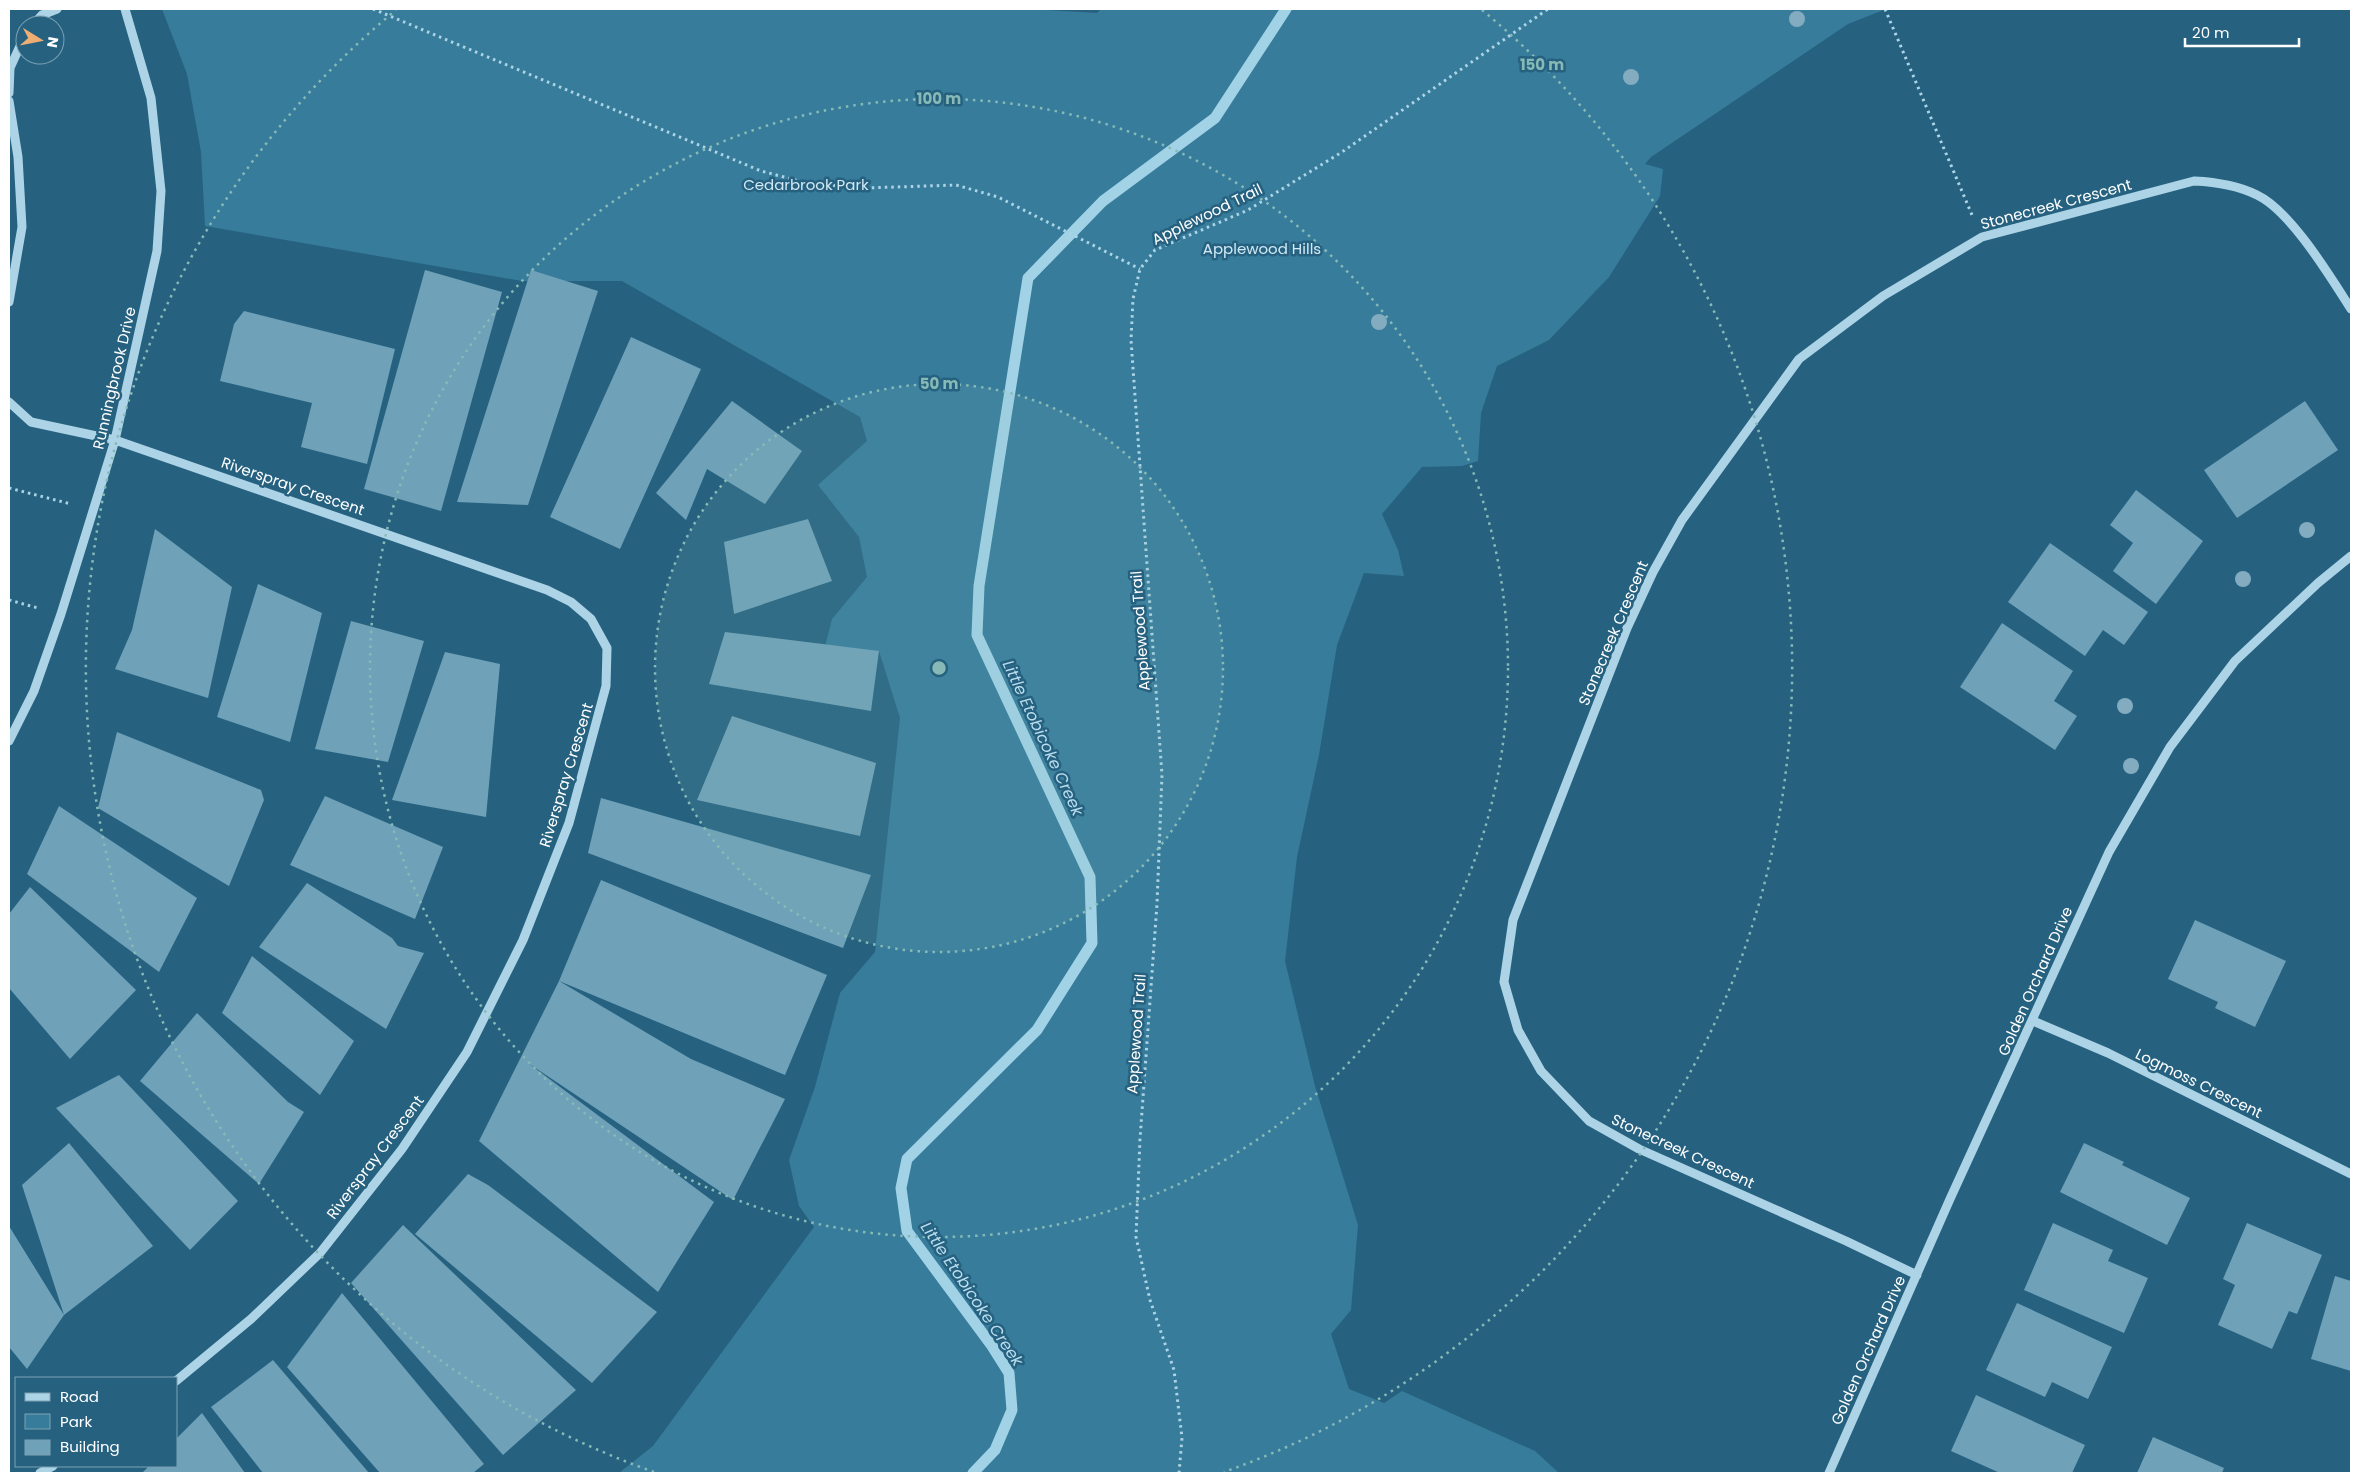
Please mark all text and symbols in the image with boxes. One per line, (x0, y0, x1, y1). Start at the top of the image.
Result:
north arrow (15, 15, 65, 65)
scale bar (2185, 15, 2299, 47)
text: 20 m (2192, 22, 2230, 43)
text: N (42, 35, 64, 49)
text: 150 m (1520, 54, 1564, 75)
text: 100 m (917, 88, 961, 109)
park label: Cedarbrook Park (743, 174, 869, 195)
street label: Stonecreek Crescent (1978, 174, 2134, 234)
street label: Applewood Trail (1148, 178, 1266, 250)
park label: Applewood Hills (1203, 238, 1321, 259)
street label: Runningbrook Drive (87, 305, 141, 451)
text: 50 m (920, 373, 958, 394)
street label: Riverspray Crescent (219, 452, 367, 520)
street label: Stonecreek Crescent (1573, 557, 1653, 709)
street label: Applewood Trail (1125, 570, 1155, 692)
water label: Little Etobicoke Creek (997, 656, 1090, 820)
centre of rings (930, 659, 948, 677)
street label: Riverspray Crescent (534, 700, 598, 850)
street label: Golden Orchard Drive (1993, 903, 2077, 1059)
street label: Applewood Trail (1121, 973, 1151, 1095)
street label: Logmoss Crescent (2132, 1043, 2266, 1123)
street label: Riverspray Crescent (321, 1091, 429, 1223)
street label: Stonecreek Crescent (1608, 1109, 1758, 1193)
water label: Little Etobicoke Creek (915, 1217, 1029, 1371)
street label: Golden Orchard Drive (1826, 1272, 1910, 1428)
legend (15, 1377, 178, 1467)
text: Road (60, 1386, 99, 1407)
text: Park (60, 1411, 92, 1432)
text: Building (60, 1436, 120, 1457)

